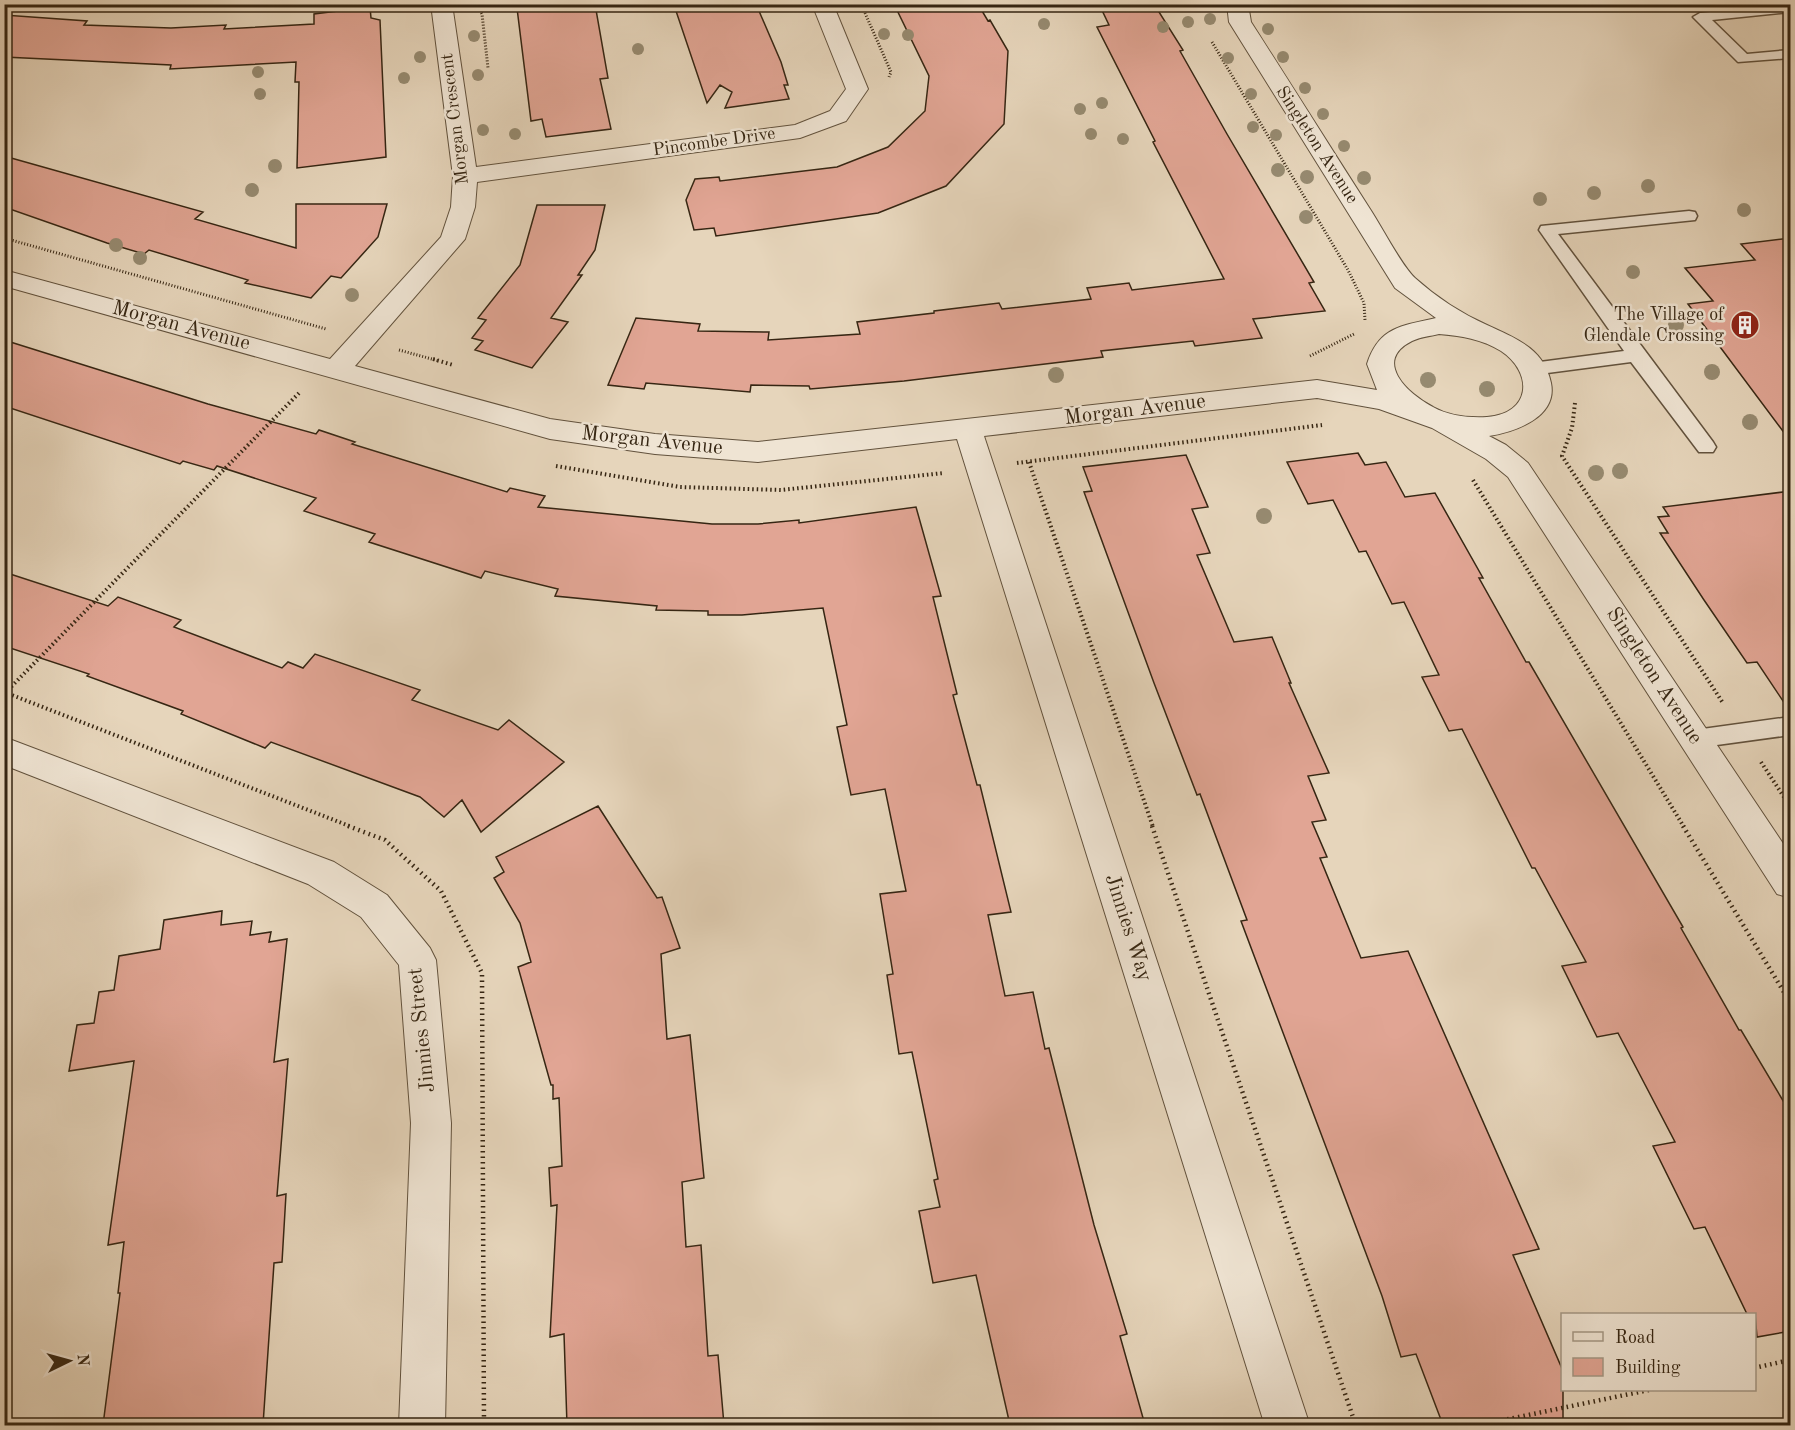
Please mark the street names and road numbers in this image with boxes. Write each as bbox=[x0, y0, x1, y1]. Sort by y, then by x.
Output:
street label: Morgan Crescent bbox=[438, 52, 472, 186]
street label: Singleton Avenue bbox=[1272, 83, 1362, 207]
street label: Pincombe Drive bbox=[652, 124, 776, 160]
street label: Morgan Avenue bbox=[110, 297, 252, 355]
street label: Morgan Avenue bbox=[1063, 391, 1207, 429]
street label: Morgan Avenue bbox=[580, 423, 724, 459]
street label: Singleton Avenue bbox=[1602, 604, 1706, 748]
street label: Jinnies Way bbox=[1101, 872, 1155, 984]
street label: Jinnies Street bbox=[405, 966, 439, 1094]

